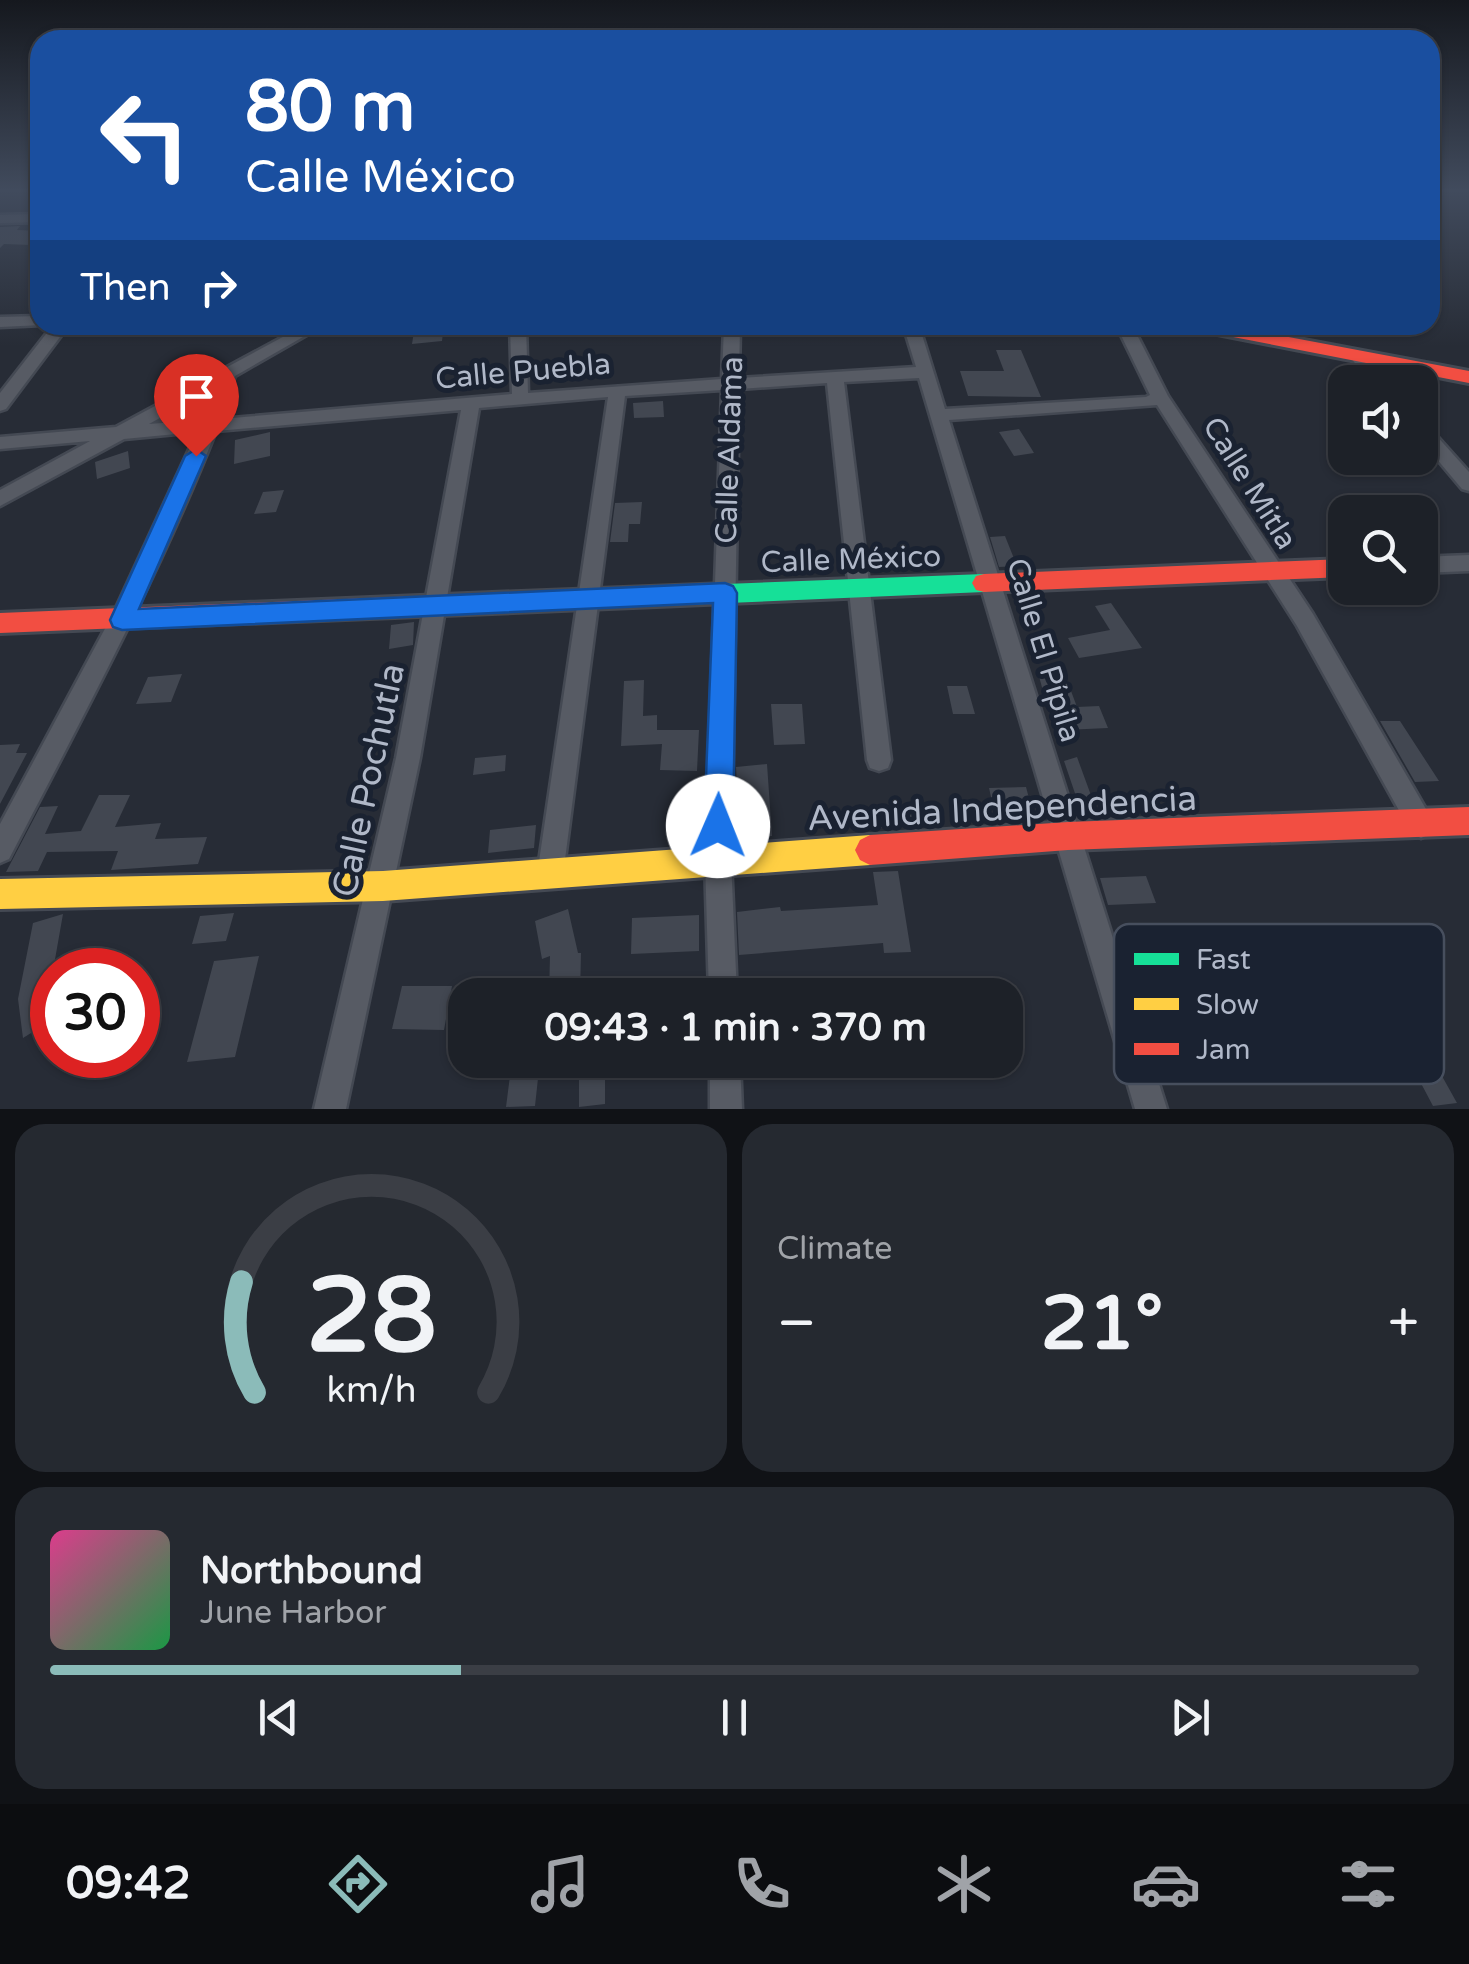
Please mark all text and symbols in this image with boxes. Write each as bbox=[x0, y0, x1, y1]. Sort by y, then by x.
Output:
text: 80 m bbox=[245, 66, 415, 150]
icon: left bbox=[80, 70, 210, 200]
text: Calle México bbox=[245, 151, 516, 205]
icon: right bbox=[191, 260, 246, 315]
text: Then bbox=[80, 265, 171, 311]
street label: Calle Puebla bbox=[434, 345, 612, 398]
pin bbox=[154, 354, 239, 457]
street label: Calle Aldama bbox=[708, 356, 751, 544]
map controls bbox=[1328, 365, 1438, 605]
button: sound bbox=[1328, 365, 1438, 475]
icon: arrive bbox=[169, 369, 224, 424]
street label: Calle Mitla bbox=[1194, 410, 1305, 556]
button: search bbox=[1328, 495, 1438, 605]
street label: Calle México bbox=[760, 538, 942, 581]
street label: Calle El Pípila bbox=[998, 554, 1089, 746]
street label: Calle Pochutla bbox=[324, 660, 414, 901]
position arrow bbox=[666, 774, 770, 878]
street label: Avenida Independencia bbox=[806, 778, 1198, 840]
legend bbox=[1114, 924, 1444, 1084]
text: Fast bbox=[1196, 943, 1251, 977]
speed limit sign: 30 bbox=[30, 948, 160, 1078]
text: Slow bbox=[1196, 988, 1259, 1022]
text: 09:43 · 1 min · 370 m bbox=[544, 1005, 927, 1051]
text: Jam bbox=[1196, 1033, 1251, 1067]
text: Climate bbox=[777, 1230, 892, 1268]
text: 28 bbox=[306, 1255, 436, 1380]
text: 21° bbox=[1041, 1279, 1163, 1369]
text: − bbox=[777, 1291, 816, 1357]
text: + bbox=[1388, 1291, 1419, 1357]
text: km/h bbox=[326, 1369, 416, 1412]
text: Northbound bbox=[200, 1548, 423, 1594]
text: June Harbor bbox=[200, 1594, 387, 1632]
icon: previous bbox=[251, 1690, 306, 1745]
icon: pause bbox=[707, 1690, 762, 1745]
icon: next bbox=[1163, 1690, 1218, 1745]
icon: directions bbox=[323, 1849, 393, 1919]
icon: music bbox=[525, 1849, 595, 1919]
icon: phone bbox=[727, 1849, 797, 1919]
icon: climate bbox=[929, 1849, 999, 1919]
icon: car bbox=[1131, 1849, 1201, 1919]
icon: filters bbox=[1333, 1849, 1403, 1919]
text: 09:42 bbox=[66, 1857, 191, 1911]

